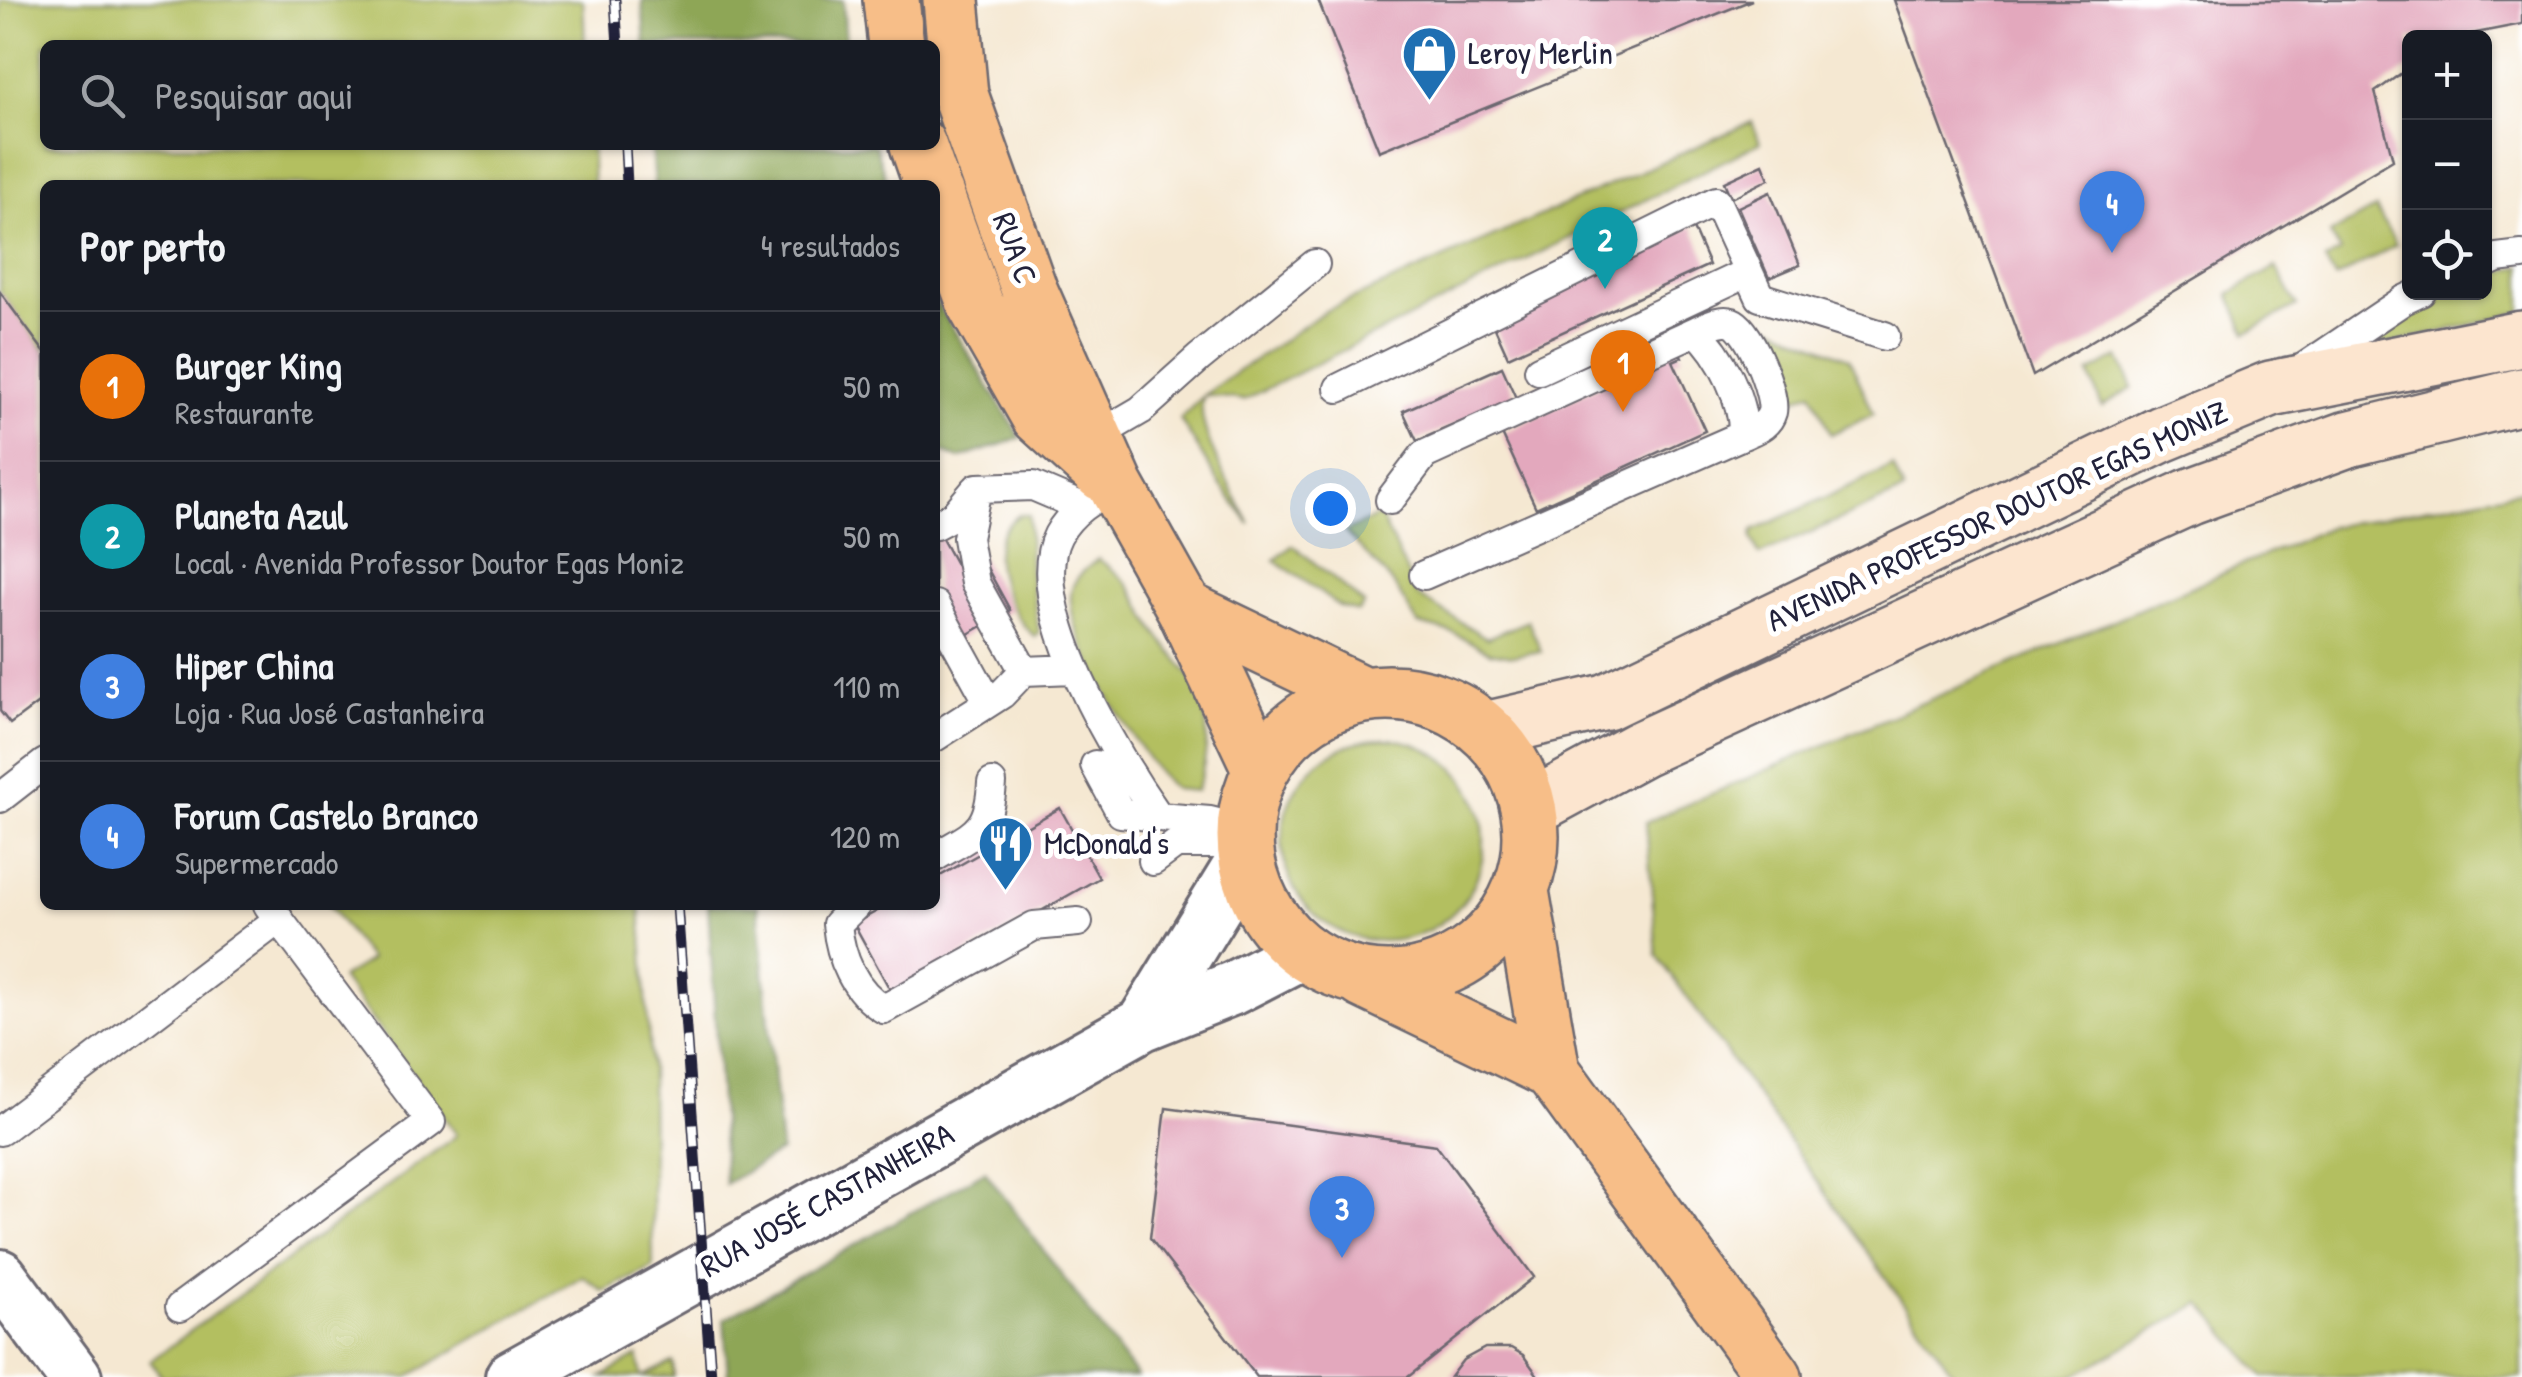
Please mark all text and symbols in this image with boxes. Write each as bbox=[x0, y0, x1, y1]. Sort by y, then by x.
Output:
shop icon: Leroy Merlin bbox=[1399, 23, 1459, 102]
map controls bbox=[2402, 30, 2492, 300]
button: + bbox=[2402, 30, 2492, 120]
place label: Leroy Merlin bbox=[1468, 31, 1613, 74]
search box bbox=[40, 40, 940, 150]
icon: search bbox=[75, 68, 130, 123]
text: Pesquisar aqui bbox=[155, 69, 353, 121]
button: − bbox=[2402, 120, 2492, 210]
pin: 4 bbox=[2080, 170, 2144, 253]
street label: RUA C bbox=[983, 206, 1048, 289]
pin: 2 bbox=[1572, 206, 1638, 289]
button: locate bbox=[2402, 210, 2492, 300]
text: Por perto bbox=[80, 217, 225, 274]
text: 4 resultados bbox=[761, 224, 900, 267]
pin: 1 bbox=[1590, 330, 1656, 412]
text: Burger King bbox=[175, 339, 342, 391]
text: 1 bbox=[107, 365, 118, 408]
text: 50 m bbox=[843, 365, 900, 408]
street label: AVENIDA PROFESSOR DOUTOR EGAS MONIZ bbox=[1760, 390, 2234, 641]
text: Restaurante bbox=[175, 391, 314, 434]
your location bbox=[1305, 483, 1356, 534]
text: Planeta Azul bbox=[175, 489, 347, 541]
text: 2 bbox=[105, 515, 120, 558]
text: 50 m bbox=[843, 515, 900, 558]
text: Local · Avenida Professor Doutor Egas Moniz bbox=[175, 541, 684, 584]
text: Hiper China bbox=[175, 639, 333, 691]
text: 3 bbox=[105, 665, 120, 708]
text: 110 m bbox=[833, 665, 900, 708]
text: Loja · Rua José Castanheira bbox=[175, 691, 484, 734]
text: Forum Castelo Branco bbox=[175, 789, 478, 841]
restaurant icon: McDonald's bbox=[975, 813, 1035, 892]
text: 4 bbox=[106, 815, 119, 858]
text: 120 m bbox=[830, 815, 900, 858]
place label: McDonald's bbox=[1044, 821, 1169, 864]
text: Supermercado bbox=[175, 841, 338, 884]
street label: RUA JOSÉ CASTANHEIRA bbox=[693, 1112, 961, 1287]
pin: 3 bbox=[1310, 1176, 1374, 1258]

